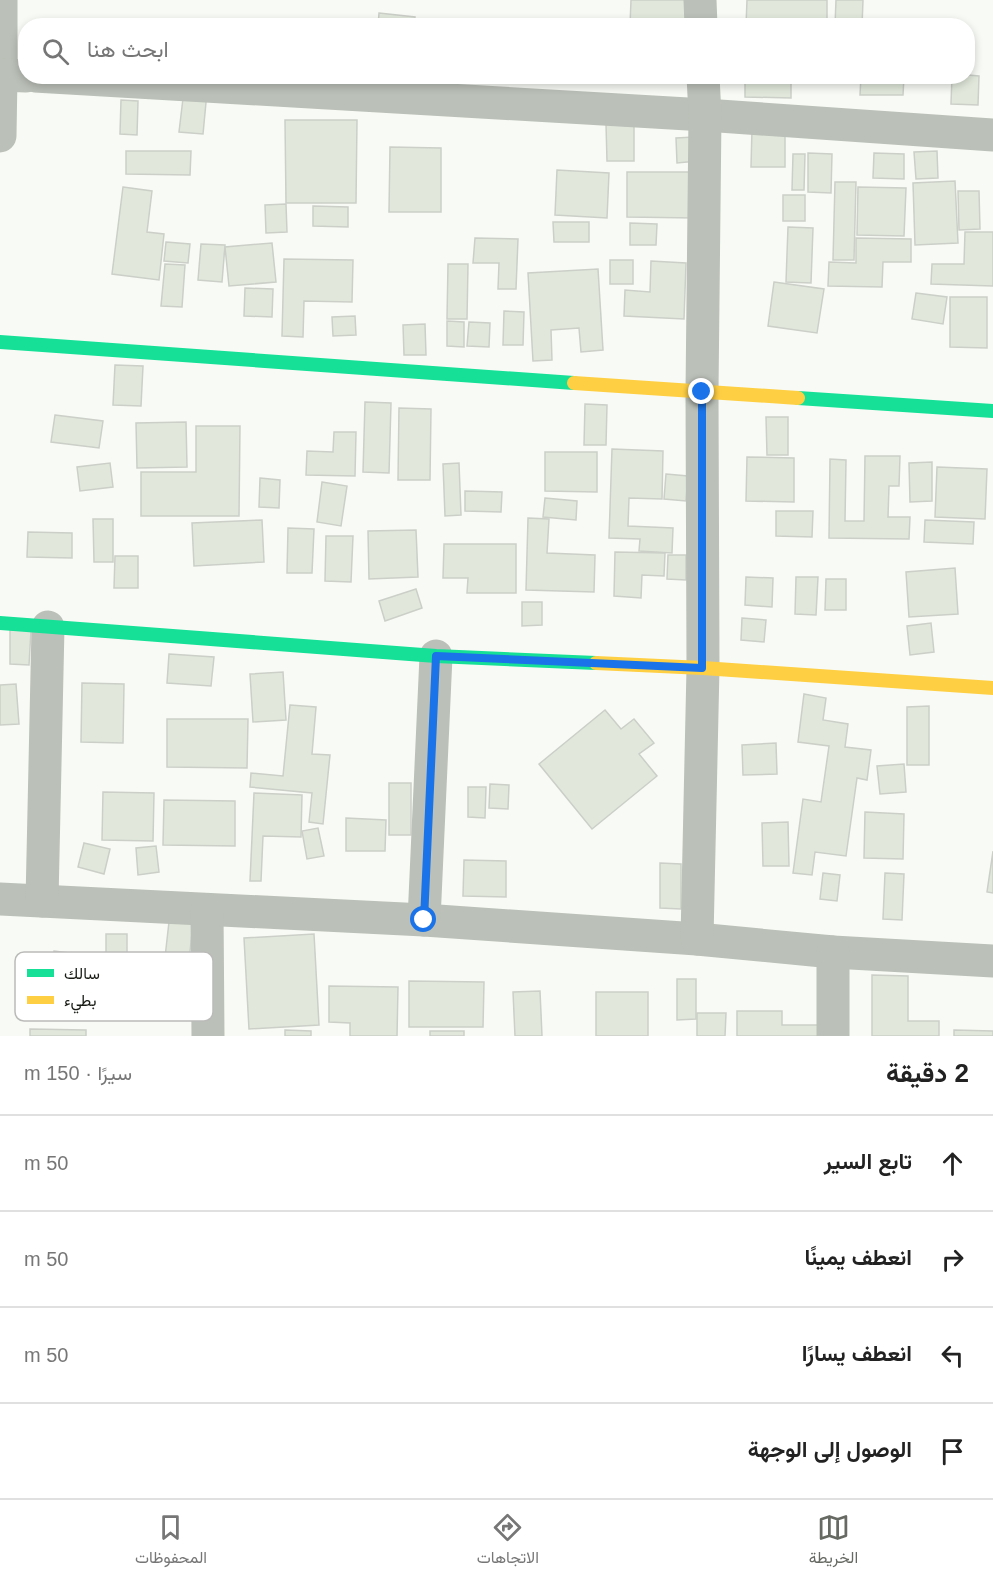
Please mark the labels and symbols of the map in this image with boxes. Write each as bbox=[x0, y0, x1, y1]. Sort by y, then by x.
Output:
route end bbox=[688, 378, 714, 404]
route start bbox=[410, 906, 436, 932]
legend bbox=[15, 952, 213, 1021]
text: سالك bbox=[64, 965, 100, 982]
text: بطيء bbox=[64, 992, 96, 1014]

